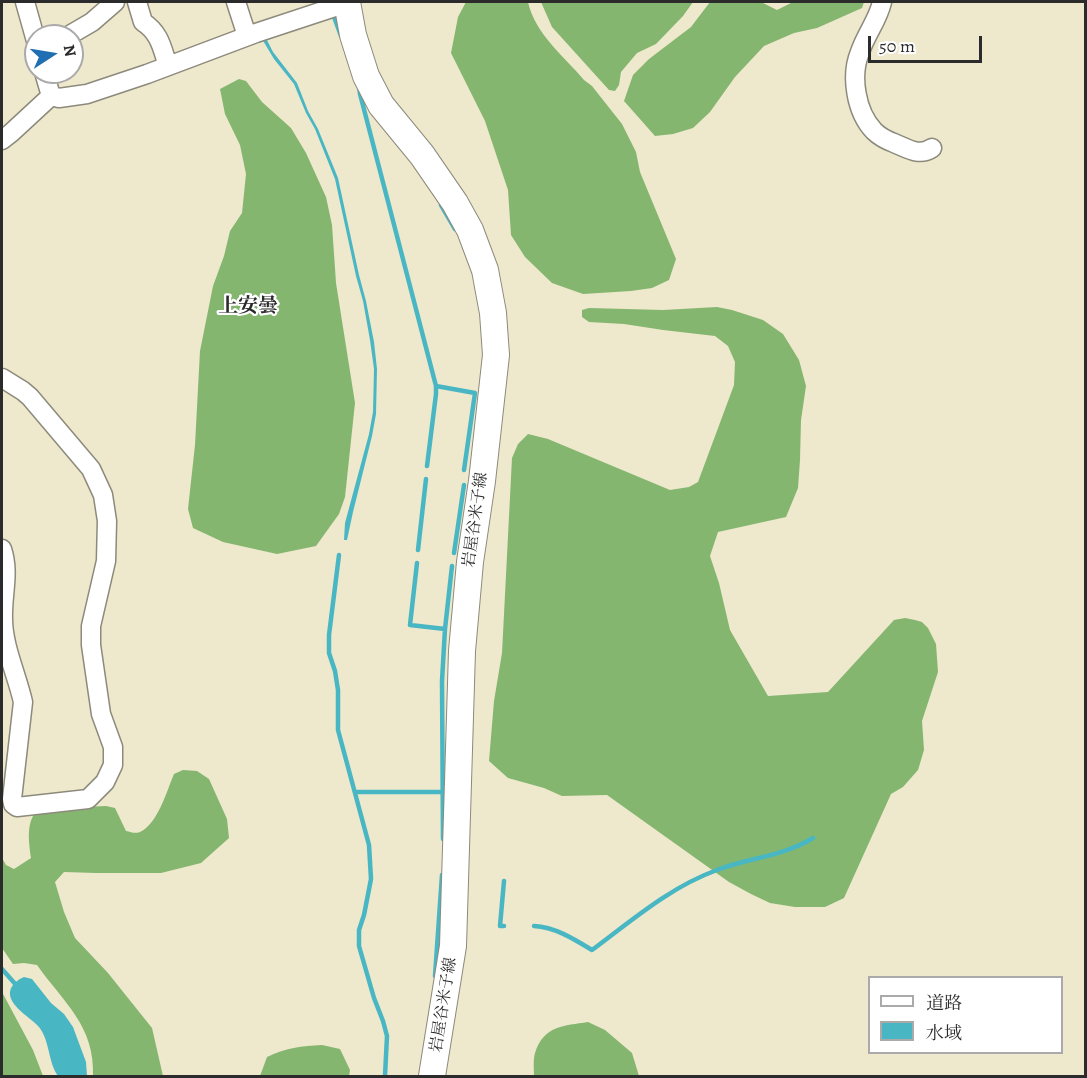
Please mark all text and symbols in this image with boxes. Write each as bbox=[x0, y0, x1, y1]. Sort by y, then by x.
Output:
north arrow bbox=[24, 24, 84, 84]
scale bar bbox=[871, 24, 985, 62]
text: 50 m bbox=[879, 34, 915, 58]
text: N bbox=[58, 43, 82, 59]
district label: 上安曇 bbox=[218, 295, 278, 319]
street label: 岩屋谷米子線 bbox=[460, 471, 492, 569]
street label: 岩屋谷米子線 bbox=[427, 956, 461, 1054]
legend bbox=[868, 976, 1063, 1054]
text: 道路 bbox=[926, 991, 962, 1015]
text: 水域 bbox=[926, 1021, 962, 1045]

